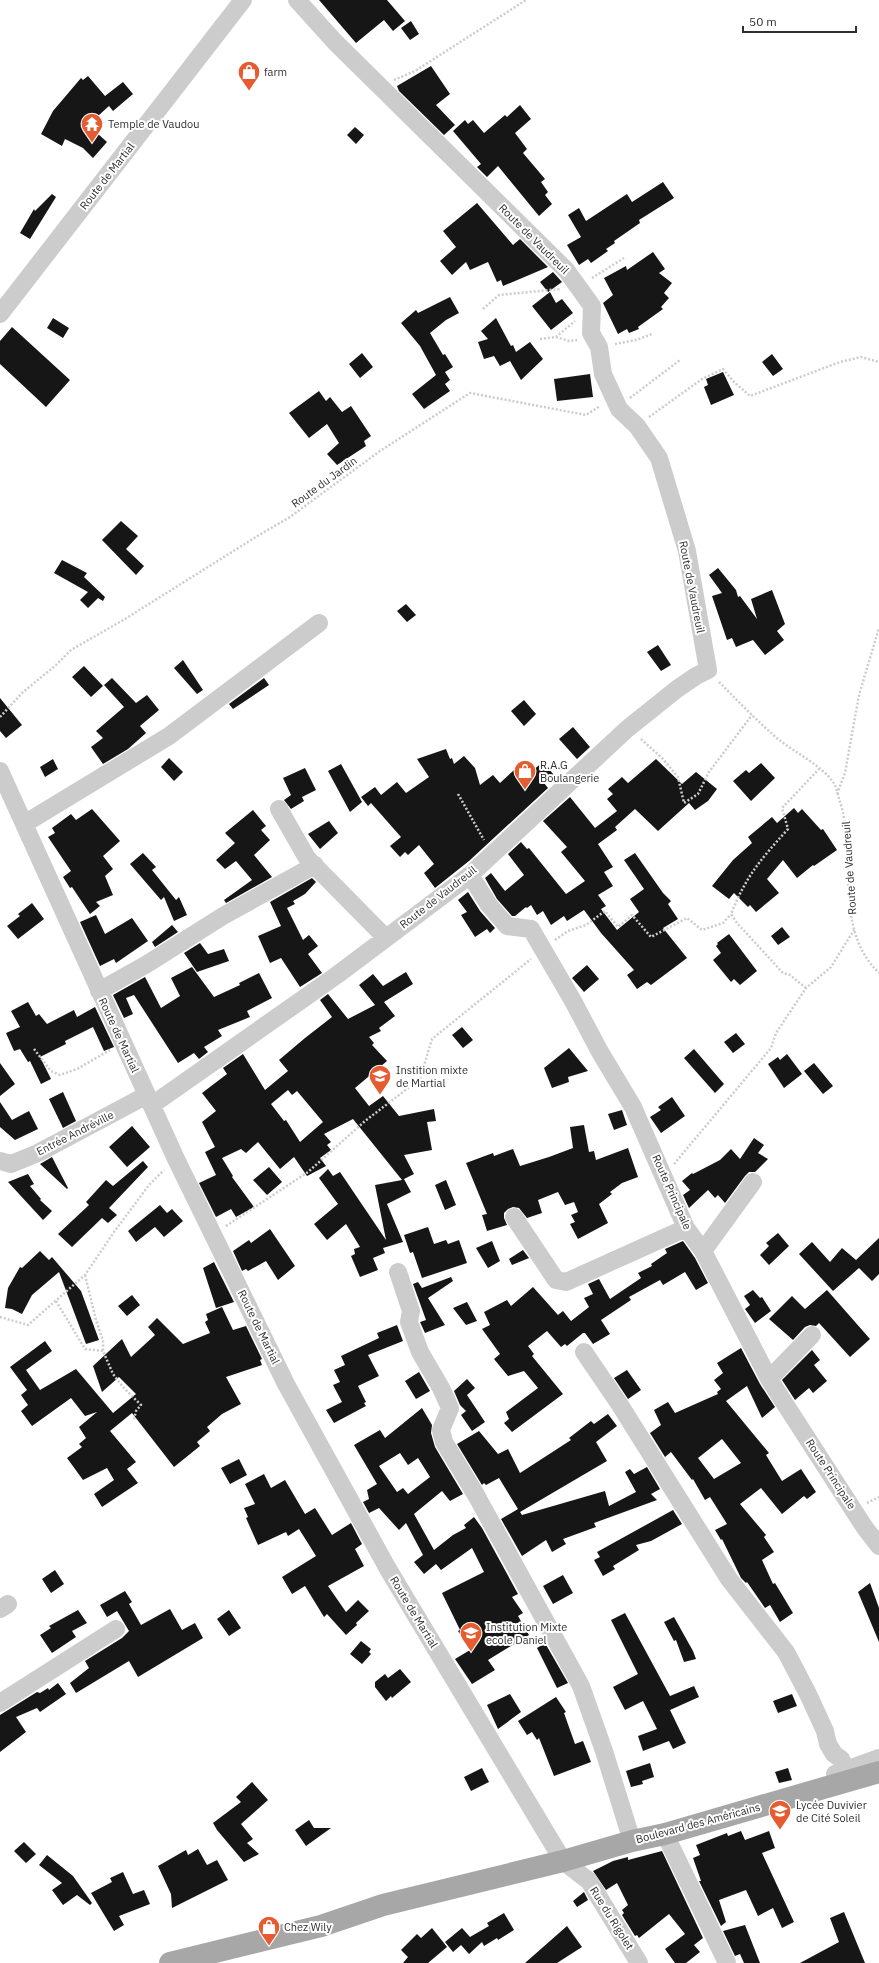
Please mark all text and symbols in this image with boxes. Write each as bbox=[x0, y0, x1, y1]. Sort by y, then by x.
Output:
scale bar bbox=[743, 8, 856, 34]
text: 50 m bbox=[749, 14, 777, 29]
shop icon: farm bbox=[236, 59, 262, 92]
place label: farm bbox=[264, 65, 287, 79]
temple icon: Temple de Vaudou bbox=[79, 111, 105, 144]
place label: Temple de Vaudou bbox=[108, 117, 200, 131]
street label: Route de Martial bbox=[77, 140, 137, 212]
street label: Route de Vaudreuil bbox=[496, 201, 572, 277]
street label: Route du Jardin bbox=[288, 453, 360, 511]
street label: Route de Vaudreuil bbox=[676, 540, 708, 634]
shop icon: R.A.G Boulangerie bbox=[512, 758, 538, 791]
place label: R.A.G Boulangerie bbox=[540, 758, 599, 785]
street label: Route de Vaudreuil bbox=[839, 821, 859, 915]
street label: Route de Vaudreuil bbox=[397, 863, 479, 931]
street label: Route de Martial bbox=[96, 995, 142, 1075]
school or university icon: Instition mixte de Martial bbox=[367, 1063, 393, 1096]
place label: Instition mixte de Martial bbox=[396, 1063, 468, 1090]
street label: Entrée Andréville bbox=[34, 1107, 116, 1159]
street label: Route Principale bbox=[649, 1152, 695, 1232]
street label: Route de Martial bbox=[235, 1287, 283, 1367]
street label: Route Principale bbox=[803, 1436, 859, 1512]
street label: Route de Martial bbox=[387, 1574, 441, 1650]
school or university icon: Institution Mixte ecole Daniel bbox=[458, 1620, 484, 1653]
place label: Institution Mixte ecole Daniel bbox=[486, 1620, 567, 1647]
school or university icon: Lycée Duvivier de Cité Soleil bbox=[767, 1798, 793, 1831]
place label: Lycée Duvivier de Cité Soleil bbox=[796, 1798, 867, 1825]
street label: Boulevard des Américains bbox=[634, 1800, 762, 1846]
street label: Rue du Rigolet bbox=[587, 1884, 637, 1952]
shop icon: Chez Wily bbox=[256, 1914, 282, 1947]
place label: Chez Wily bbox=[284, 1920, 332, 1934]

